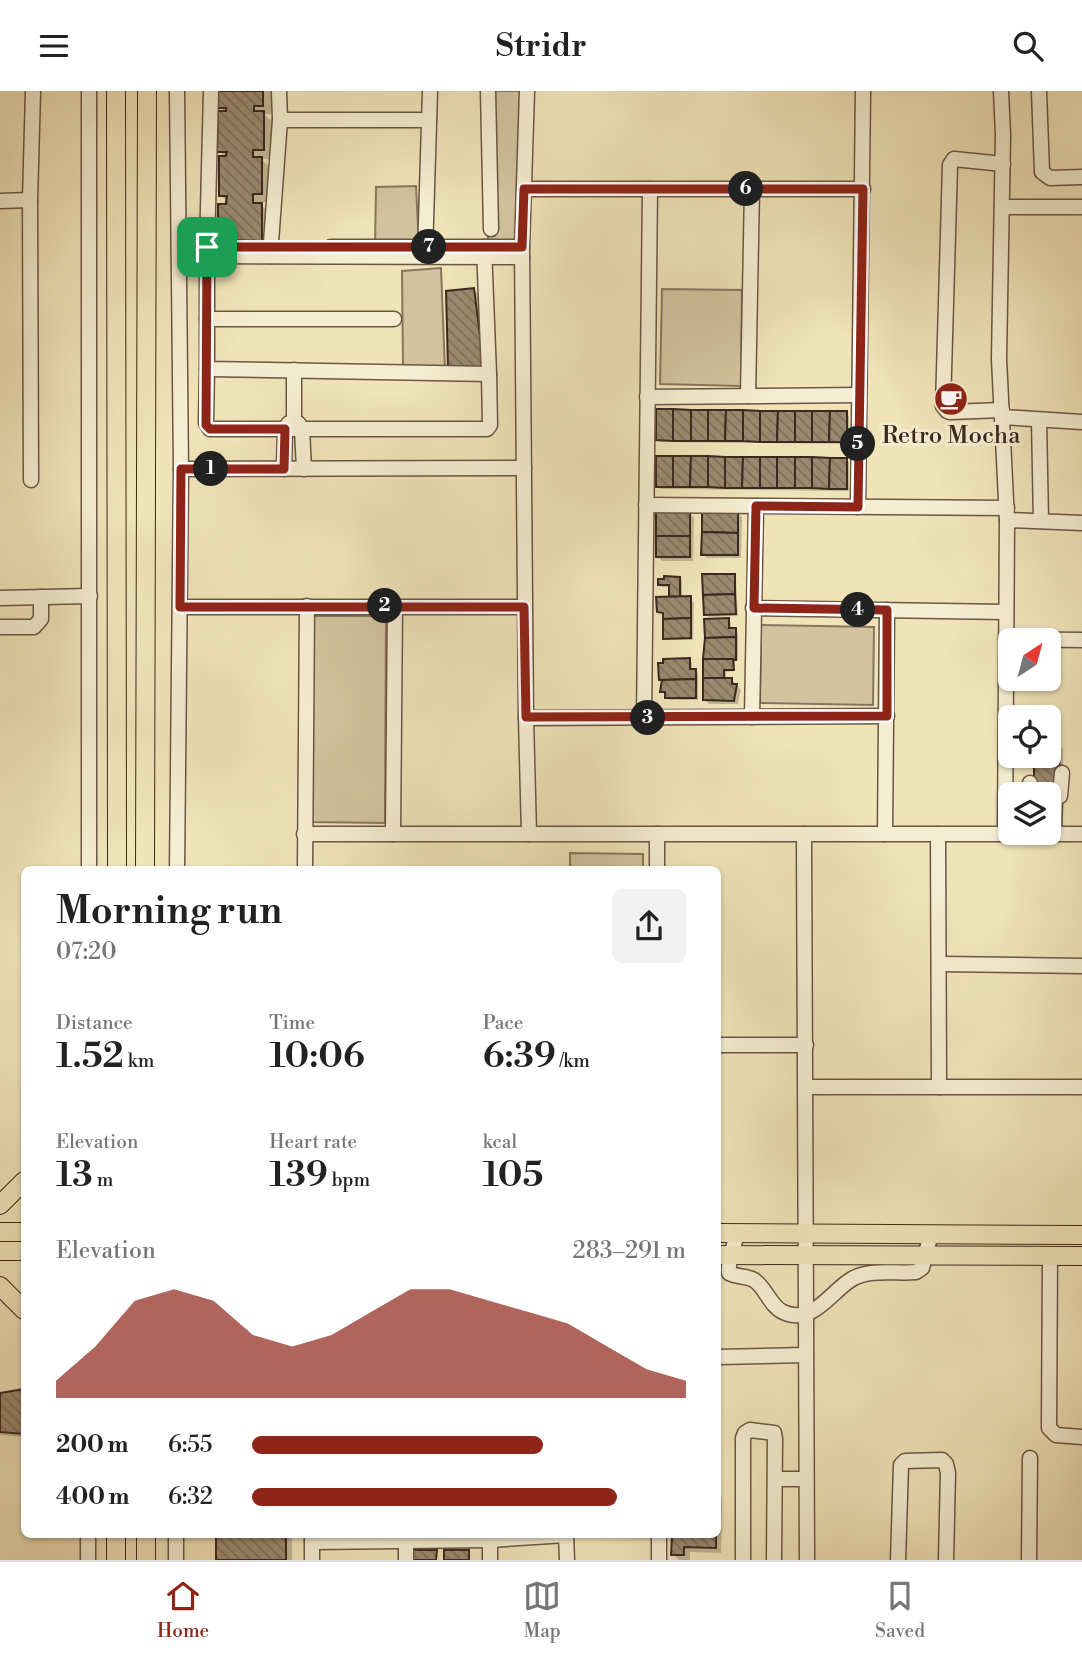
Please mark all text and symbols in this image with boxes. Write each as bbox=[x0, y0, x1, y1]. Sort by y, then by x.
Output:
text: Stridr bbox=[495, 26, 587, 66]
icon: menu bbox=[35, 27, 73, 65]
icon: search bbox=[1009, 27, 1047, 65]
pin: 6 bbox=[728, 171, 764, 207]
text: 6 bbox=[740, 176, 751, 200]
pin bbox=[177, 217, 237, 277]
icon: arrive bbox=[188, 228, 226, 266]
pin: 7 bbox=[412, 229, 446, 265]
text: 7 bbox=[423, 234, 434, 258]
cafe icon: Retro Mocha bbox=[932, 380, 970, 418]
place label: Retro Mocha bbox=[882, 421, 1021, 451]
pin: 5 bbox=[840, 427, 876, 461]
text: 5 bbox=[852, 431, 863, 455]
pin: 1 bbox=[194, 451, 228, 487]
text: 1 bbox=[206, 456, 215, 480]
pin: 2 bbox=[368, 589, 402, 623]
text: 2 bbox=[379, 593, 390, 617]
pin: 4 bbox=[840, 593, 876, 627]
text: 4 bbox=[851, 597, 864, 621]
north arrow bbox=[998, 628, 1060, 691]
map controls bbox=[998, 628, 1061, 845]
pin: 3 bbox=[630, 701, 666, 735]
text: 3 bbox=[642, 705, 653, 729]
button: locate bbox=[998, 705, 1061, 768]
button: layers bbox=[998, 782, 1061, 845]
text: Morning run bbox=[56, 888, 282, 935]
button: share bbox=[612, 889, 686, 963]
text: 07:20 bbox=[56, 938, 116, 966]
text: Distance bbox=[56, 1011, 133, 1035]
text: Time bbox=[269, 1011, 315, 1035]
text: Pace bbox=[483, 1011, 523, 1035]
text: 1.52 bbox=[56, 1035, 124, 1078]
text: 10:06 bbox=[269, 1035, 365, 1078]
text: 6:39 bbox=[483, 1035, 556, 1078]
text: km bbox=[124, 1049, 154, 1073]
text: /km bbox=[556, 1049, 590, 1073]
text: Elevation bbox=[56, 1130, 138, 1154]
text: Heart rate bbox=[269, 1130, 357, 1154]
text: kcal bbox=[483, 1130, 517, 1154]
text: 13 bbox=[56, 1154, 93, 1197]
text: 139 bbox=[269, 1154, 328, 1197]
text: 105 bbox=[483, 1154, 543, 1197]
text: m bbox=[93, 1168, 113, 1192]
text: bpm bbox=[328, 1168, 370, 1192]
text: Elevation bbox=[56, 1237, 156, 1265]
text: 283–291 m bbox=[573, 1237, 686, 1265]
text: 200 m bbox=[56, 1431, 128, 1459]
text: 6:55 bbox=[168, 1431, 212, 1459]
text: 400 m bbox=[56, 1483, 129, 1511]
text: 6:32 bbox=[168, 1483, 213, 1511]
tab: Home bbox=[157, 1577, 209, 1643]
tab: Map bbox=[523, 1577, 561, 1643]
tab: Saved bbox=[875, 1577, 925, 1643]

